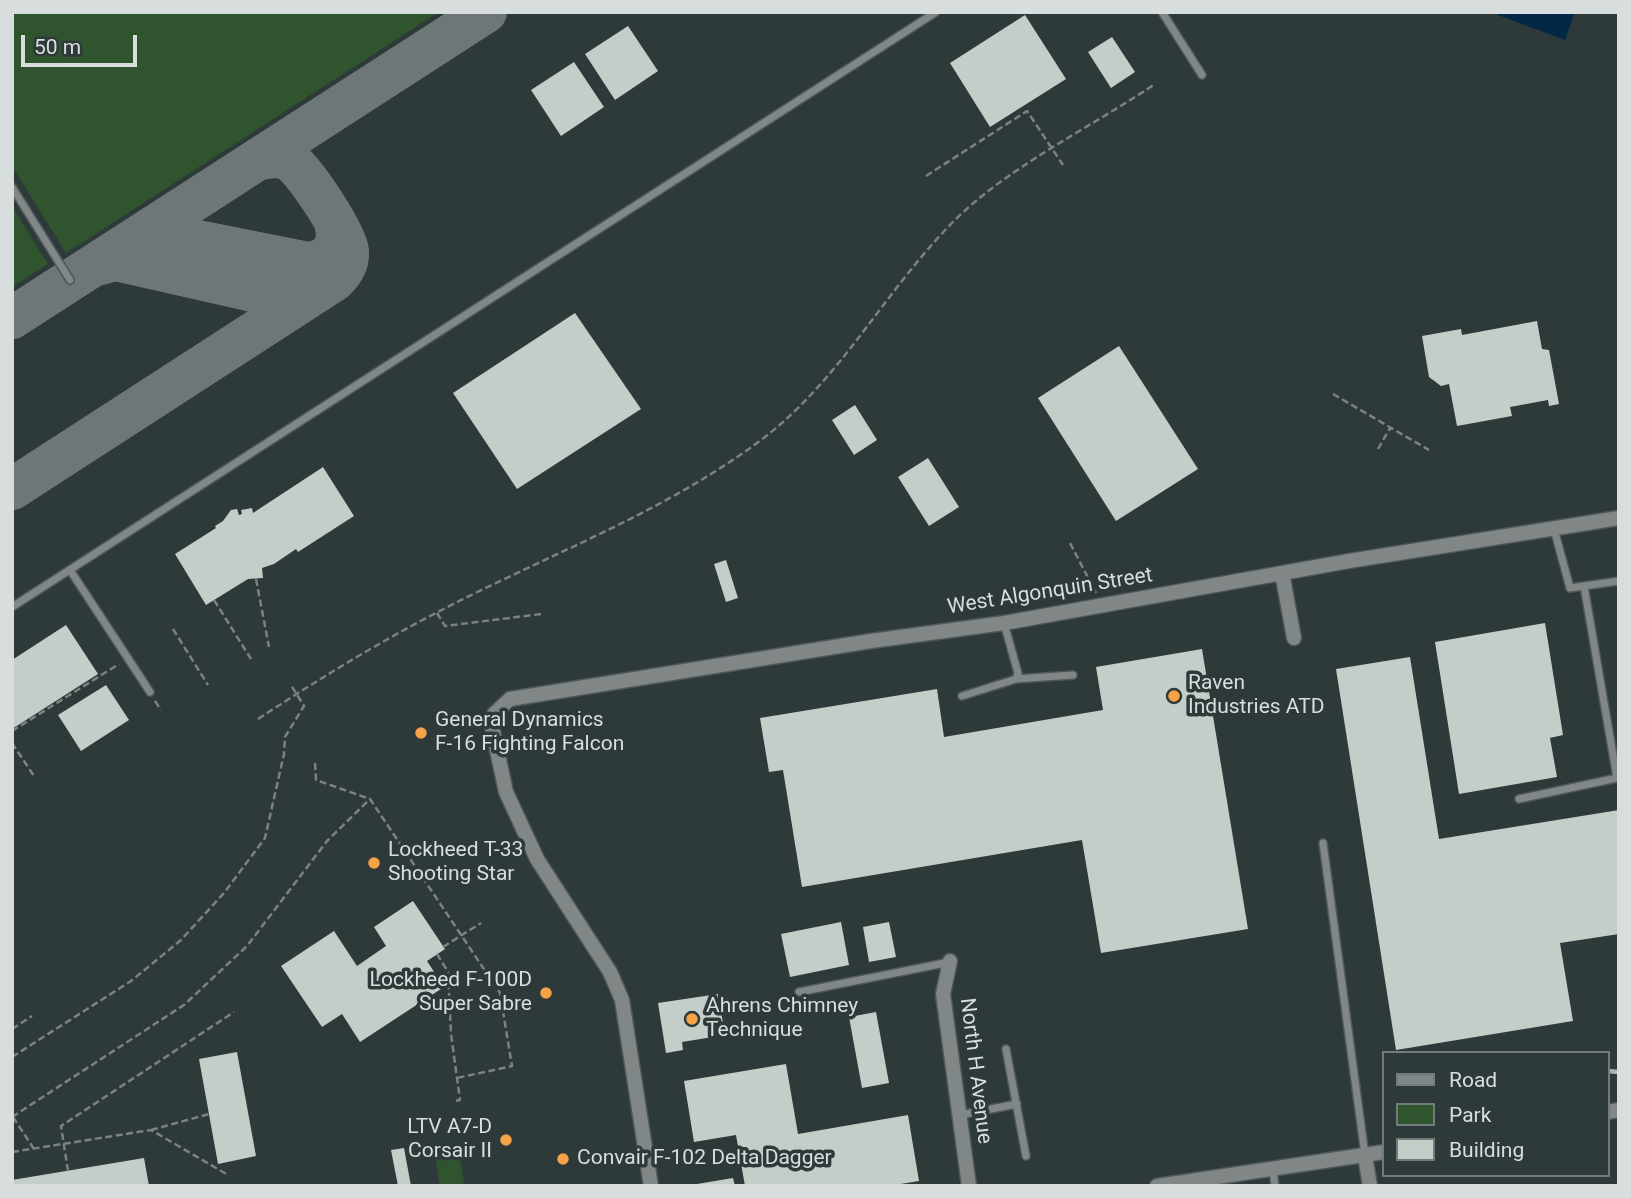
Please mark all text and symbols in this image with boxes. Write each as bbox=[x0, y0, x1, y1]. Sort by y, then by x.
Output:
scale bar bbox=[24, 21, 140, 65]
text: 50 m bbox=[34, 35, 81, 59]
street label: West Algonquin Street bbox=[946, 563, 1154, 621]
place label: Raven Industries ATD bbox=[1188, 671, 1325, 721]
marker: Raven Industries ATD bbox=[1166, 688, 1182, 704]
place label: General Dynamics F-16 Fighting Falcon bbox=[435, 708, 624, 758]
marker: General Dynamics F-16 Fighting Falcon bbox=[413, 725, 429, 741]
place label: Lockheed T-33 Shooting Star bbox=[388, 838, 523, 888]
marker: Lockheed T-33 Shooting Star bbox=[366, 855, 382, 871]
place label: Lockheed F-100D Super Sabre bbox=[370, 968, 532, 1018]
marker: Lockheed F-100D Super Sabre bbox=[538, 985, 554, 1001]
place label: Ahrens Chimney Technique bbox=[706, 994, 858, 1044]
street label: North H Avenue bbox=[954, 996, 996, 1146]
marker: Ahrens Chimney Technique bbox=[684, 1011, 700, 1027]
legend bbox=[1382, 1051, 1610, 1177]
text: Road bbox=[1449, 1068, 1497, 1092]
text: Park bbox=[1449, 1103, 1491, 1127]
place label: LTV A7-D Corsair II bbox=[407, 1115, 492, 1165]
marker: LTV A7-D Corsair II bbox=[498, 1132, 514, 1148]
text: Building bbox=[1449, 1138, 1524, 1162]
place label: Convair F-102 Delta Dagger bbox=[577, 1146, 832, 1172]
marker: Convair F-102 Delta Dagger bbox=[555, 1151, 571, 1167]

